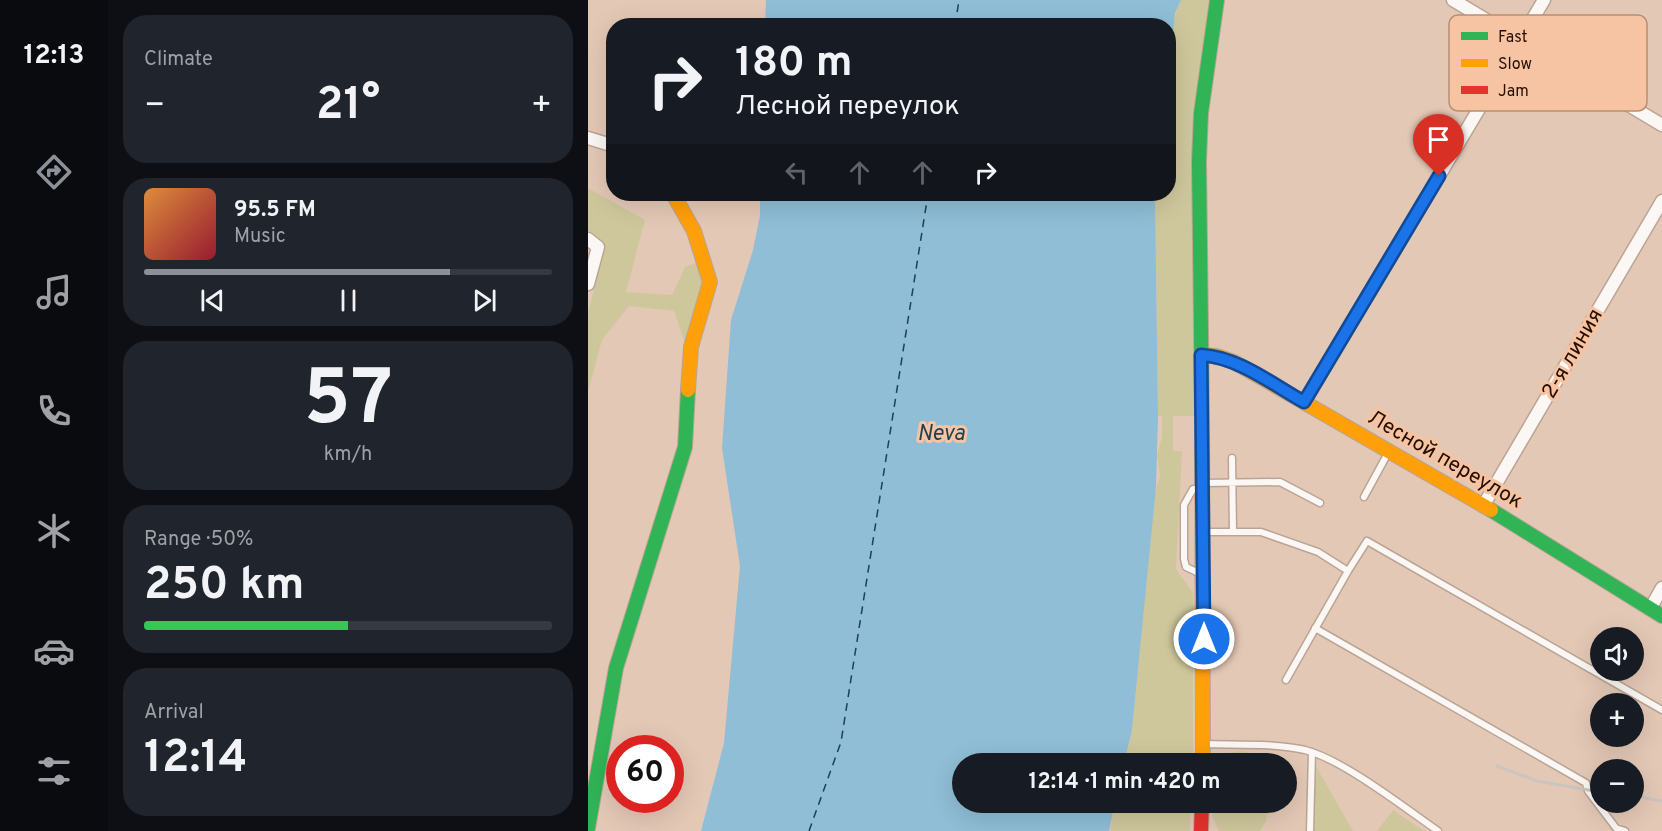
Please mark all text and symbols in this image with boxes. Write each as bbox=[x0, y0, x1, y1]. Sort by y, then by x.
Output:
legend bbox=[1449, 15, 1647, 111]
text: Fast bbox=[1498, 28, 1528, 48]
text: 180 m bbox=[735, 38, 852, 91]
text: 12:13 bbox=[24, 39, 84, 73]
icon: right bbox=[636, 42, 714, 120]
text: Climate bbox=[144, 47, 213, 73]
text: Slow bbox=[1498, 55, 1532, 75]
text: 21° bbox=[316, 78, 380, 135]
text: Jam bbox=[1498, 82, 1529, 102]
text: − bbox=[144, 86, 165, 128]
text: + bbox=[531, 86, 552, 128]
text: Лесной переулок bbox=[735, 90, 960, 124]
pin bbox=[1413, 114, 1464, 176]
icon: arrive bbox=[1422, 123, 1455, 156]
icon: directions bbox=[33, 151, 75, 193]
icon: left bbox=[780, 156, 813, 189]
icon: ahead bbox=[843, 156, 876, 189]
icon: ahead bbox=[906, 156, 939, 189]
icon: right bbox=[969, 156, 1002, 189]
text: 95.5 FM bbox=[234, 197, 316, 224]
text: Music bbox=[234, 224, 286, 250]
icon: music bbox=[33, 271, 75, 313]
icon: previous bbox=[196, 284, 229, 317]
icon: pause bbox=[332, 284, 365, 317]
icon: next bbox=[468, 284, 501, 317]
street label: 2-я линия bbox=[1536, 304, 1610, 404]
text: 57 bbox=[303, 353, 393, 452]
icon: phone bbox=[33, 390, 75, 432]
street label: Лесной переулок bbox=[1363, 405, 1527, 515]
water label: Neva bbox=[917, 421, 965, 448]
text: km/h bbox=[324, 442, 372, 468]
icon: climate bbox=[33, 510, 75, 552]
text: Range · 50% bbox=[144, 527, 253, 553]
text: 250 km bbox=[144, 558, 304, 615]
position arrow bbox=[1172, 607, 1236, 671]
map controls bbox=[1590, 627, 1644, 813]
button: sound bbox=[1590, 627, 1644, 681]
icon: car bbox=[33, 630, 75, 672]
button: + bbox=[1590, 693, 1644, 747]
text: Arrival bbox=[144, 700, 204, 726]
text: 12:14 bbox=[144, 731, 247, 788]
speed limit sign: 60 bbox=[606, 735, 684, 813]
icon: filters bbox=[33, 750, 75, 792]
button: − bbox=[1590, 759, 1644, 813]
text: 12:14 · 1 min · 420 m bbox=[1028, 769, 1221, 796]

